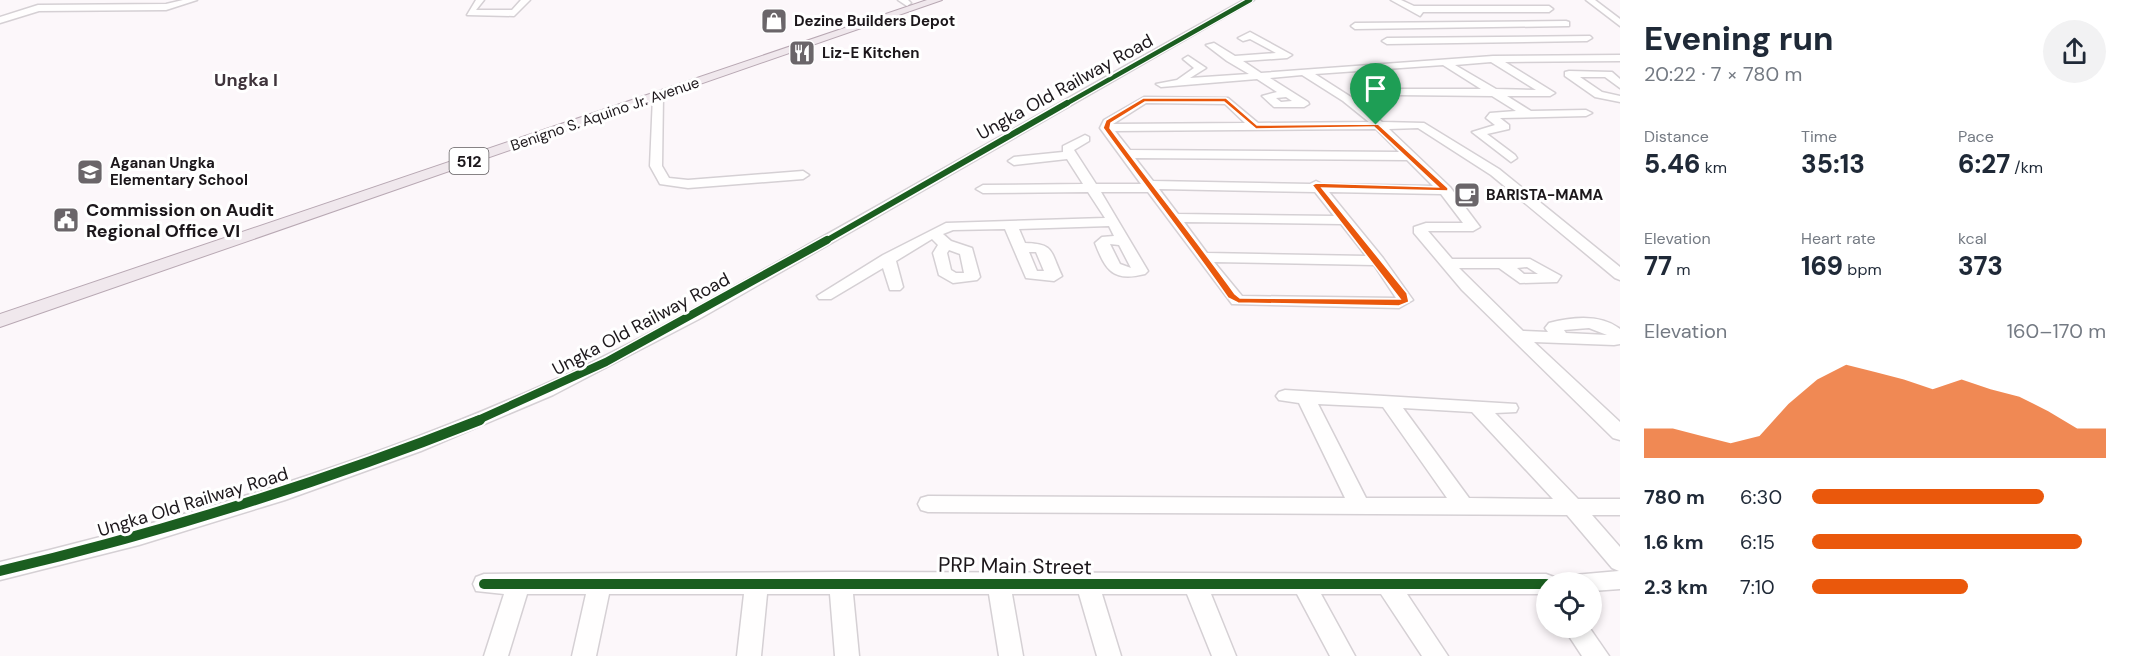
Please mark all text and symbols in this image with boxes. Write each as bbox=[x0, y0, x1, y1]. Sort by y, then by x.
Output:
shop icon: Dezine Builders Depot bbox=[759, 6, 789, 36]
place label: Dezine Builders Depot bbox=[794, 11, 955, 31]
text: Evening run bbox=[1644, 17, 1833, 60]
button: share bbox=[2043, 20, 2106, 83]
street label: Ungka Old Railway Road bbox=[973, 29, 1157, 145]
restaurant icon: Liz-E Kitchen bbox=[787, 38, 817, 68]
place label: Liz-E Kitchen bbox=[822, 43, 920, 63]
text: 20:22 · 7 × 780 m bbox=[1644, 61, 1802, 87]
pin bbox=[1350, 63, 1401, 125]
district label: Ungka I bbox=[214, 68, 278, 92]
street label: Benigno S. Aquino Jr. Avenue bbox=[508, 72, 702, 156]
icon: arrive bbox=[1359, 72, 1392, 105]
text: Distance bbox=[1644, 126, 1709, 147]
text: Time bbox=[1801, 126, 1837, 147]
text: Pace bbox=[1958, 126, 1994, 147]
text: 5.46 bbox=[1644, 147, 1700, 181]
text: 35:13 bbox=[1801, 147, 1865, 181]
text: 6:27 bbox=[1958, 147, 2010, 181]
road number: 512 bbox=[450, 148, 488, 174]
place label: Aganan Ungka Elementary School bbox=[110, 153, 248, 190]
school or university icon: Aganan Ungka Elementary School bbox=[75, 157, 105, 187]
text: km bbox=[1700, 157, 1727, 178]
text: /km bbox=[2010, 157, 2043, 178]
cafe icon: BARISTA-MAMA bbox=[1452, 180, 1482, 210]
place label: BARISTA-MAMA bbox=[1486, 185, 1604, 205]
place label: Commission on Audit Regional Office VI bbox=[86, 198, 274, 243]
public building icon: Commission on Audit Regional Office VI bbox=[51, 205, 81, 235]
text: Elevation bbox=[1644, 228, 1711, 249]
text: Heart rate bbox=[1801, 228, 1876, 249]
text: kcal bbox=[1958, 228, 1987, 249]
text: 77 bbox=[1644, 249, 1672, 283]
text: 169 bbox=[1801, 249, 1843, 283]
text: 373 bbox=[1958, 249, 2003, 283]
text: m bbox=[1672, 259, 1690, 280]
text: bpm bbox=[1843, 259, 1882, 280]
street label: Ungka Old Railway Road bbox=[548, 267, 734, 381]
text: Elevation bbox=[1644, 318, 1727, 344]
text: 160–170 m bbox=[2007, 318, 2106, 344]
street label: Ungka Old Railway Road bbox=[95, 462, 291, 542]
text: 780 m bbox=[1644, 484, 1705, 510]
text: 6:30 bbox=[1740, 484, 1782, 510]
text: 1.6 km bbox=[1644, 529, 1703, 555]
text: 6:15 bbox=[1740, 529, 1775, 555]
street label: PRP Main Street bbox=[938, 551, 1092, 581]
map controls bbox=[1536, 572, 1602, 638]
button: locate bbox=[1536, 572, 1602, 638]
text: 2.3 km bbox=[1644, 574, 1708, 600]
text: 7:10 bbox=[1740, 574, 1775, 600]

